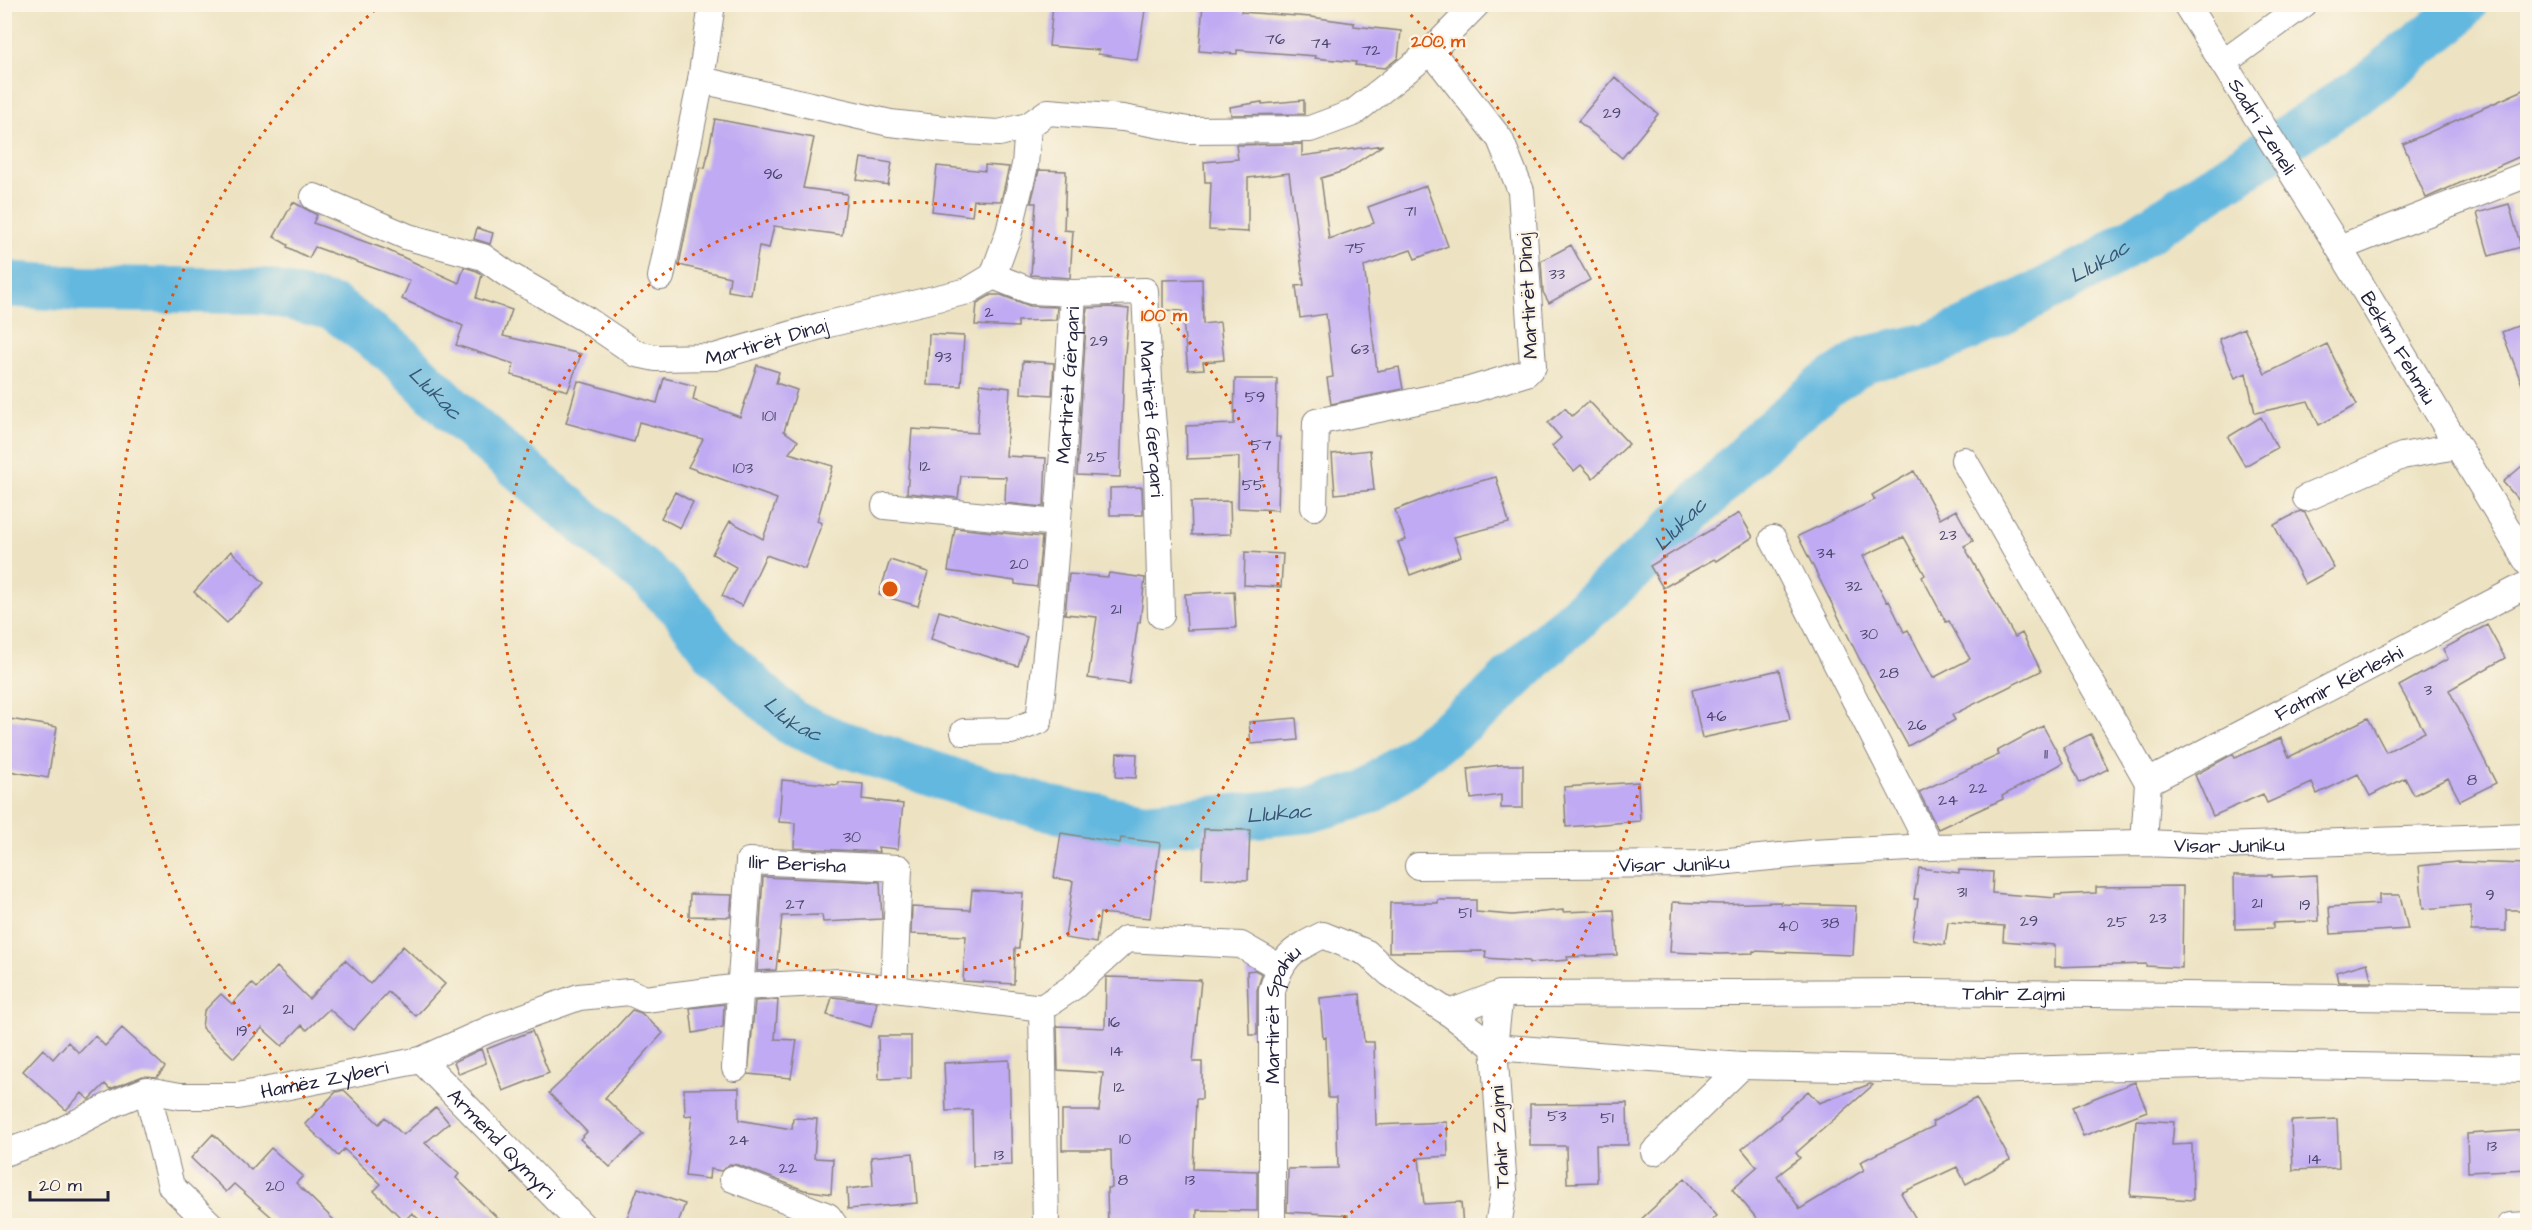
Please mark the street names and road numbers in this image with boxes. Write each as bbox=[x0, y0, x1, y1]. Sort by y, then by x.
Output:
street label: Sadri Zeneli bbox=[2221, 73, 2302, 180]
street label: Martirët Dinaj bbox=[1511, 232, 1545, 360]
street label: Bekim Fehmiu bbox=[2353, 286, 2443, 410]
street label: Martirët Gërqari bbox=[1049, 306, 1087, 464]
street label: Martirët Dinaj bbox=[705, 312, 831, 372]
street label: Martirët Gerqari bbox=[1132, 340, 1171, 498]
street label: Fatmir Kërleshi bbox=[2270, 639, 2408, 729]
street label: Visar Juniku bbox=[2173, 831, 2285, 861]
street label: Ilir Berisha bbox=[748, 848, 847, 881]
street label: Visar Juniku bbox=[1618, 848, 1731, 880]
street label: Martirët Spahiu bbox=[1259, 938, 1307, 1084]
street label: Tahir Zajmi bbox=[1962, 979, 2065, 1009]
street label: Hamëz Zyberi bbox=[258, 1054, 391, 1106]
street label: Armend Qymyri bbox=[441, 1082, 562, 1205]
street label: Tahir Zajmi bbox=[1483, 1085, 1517, 1189]

